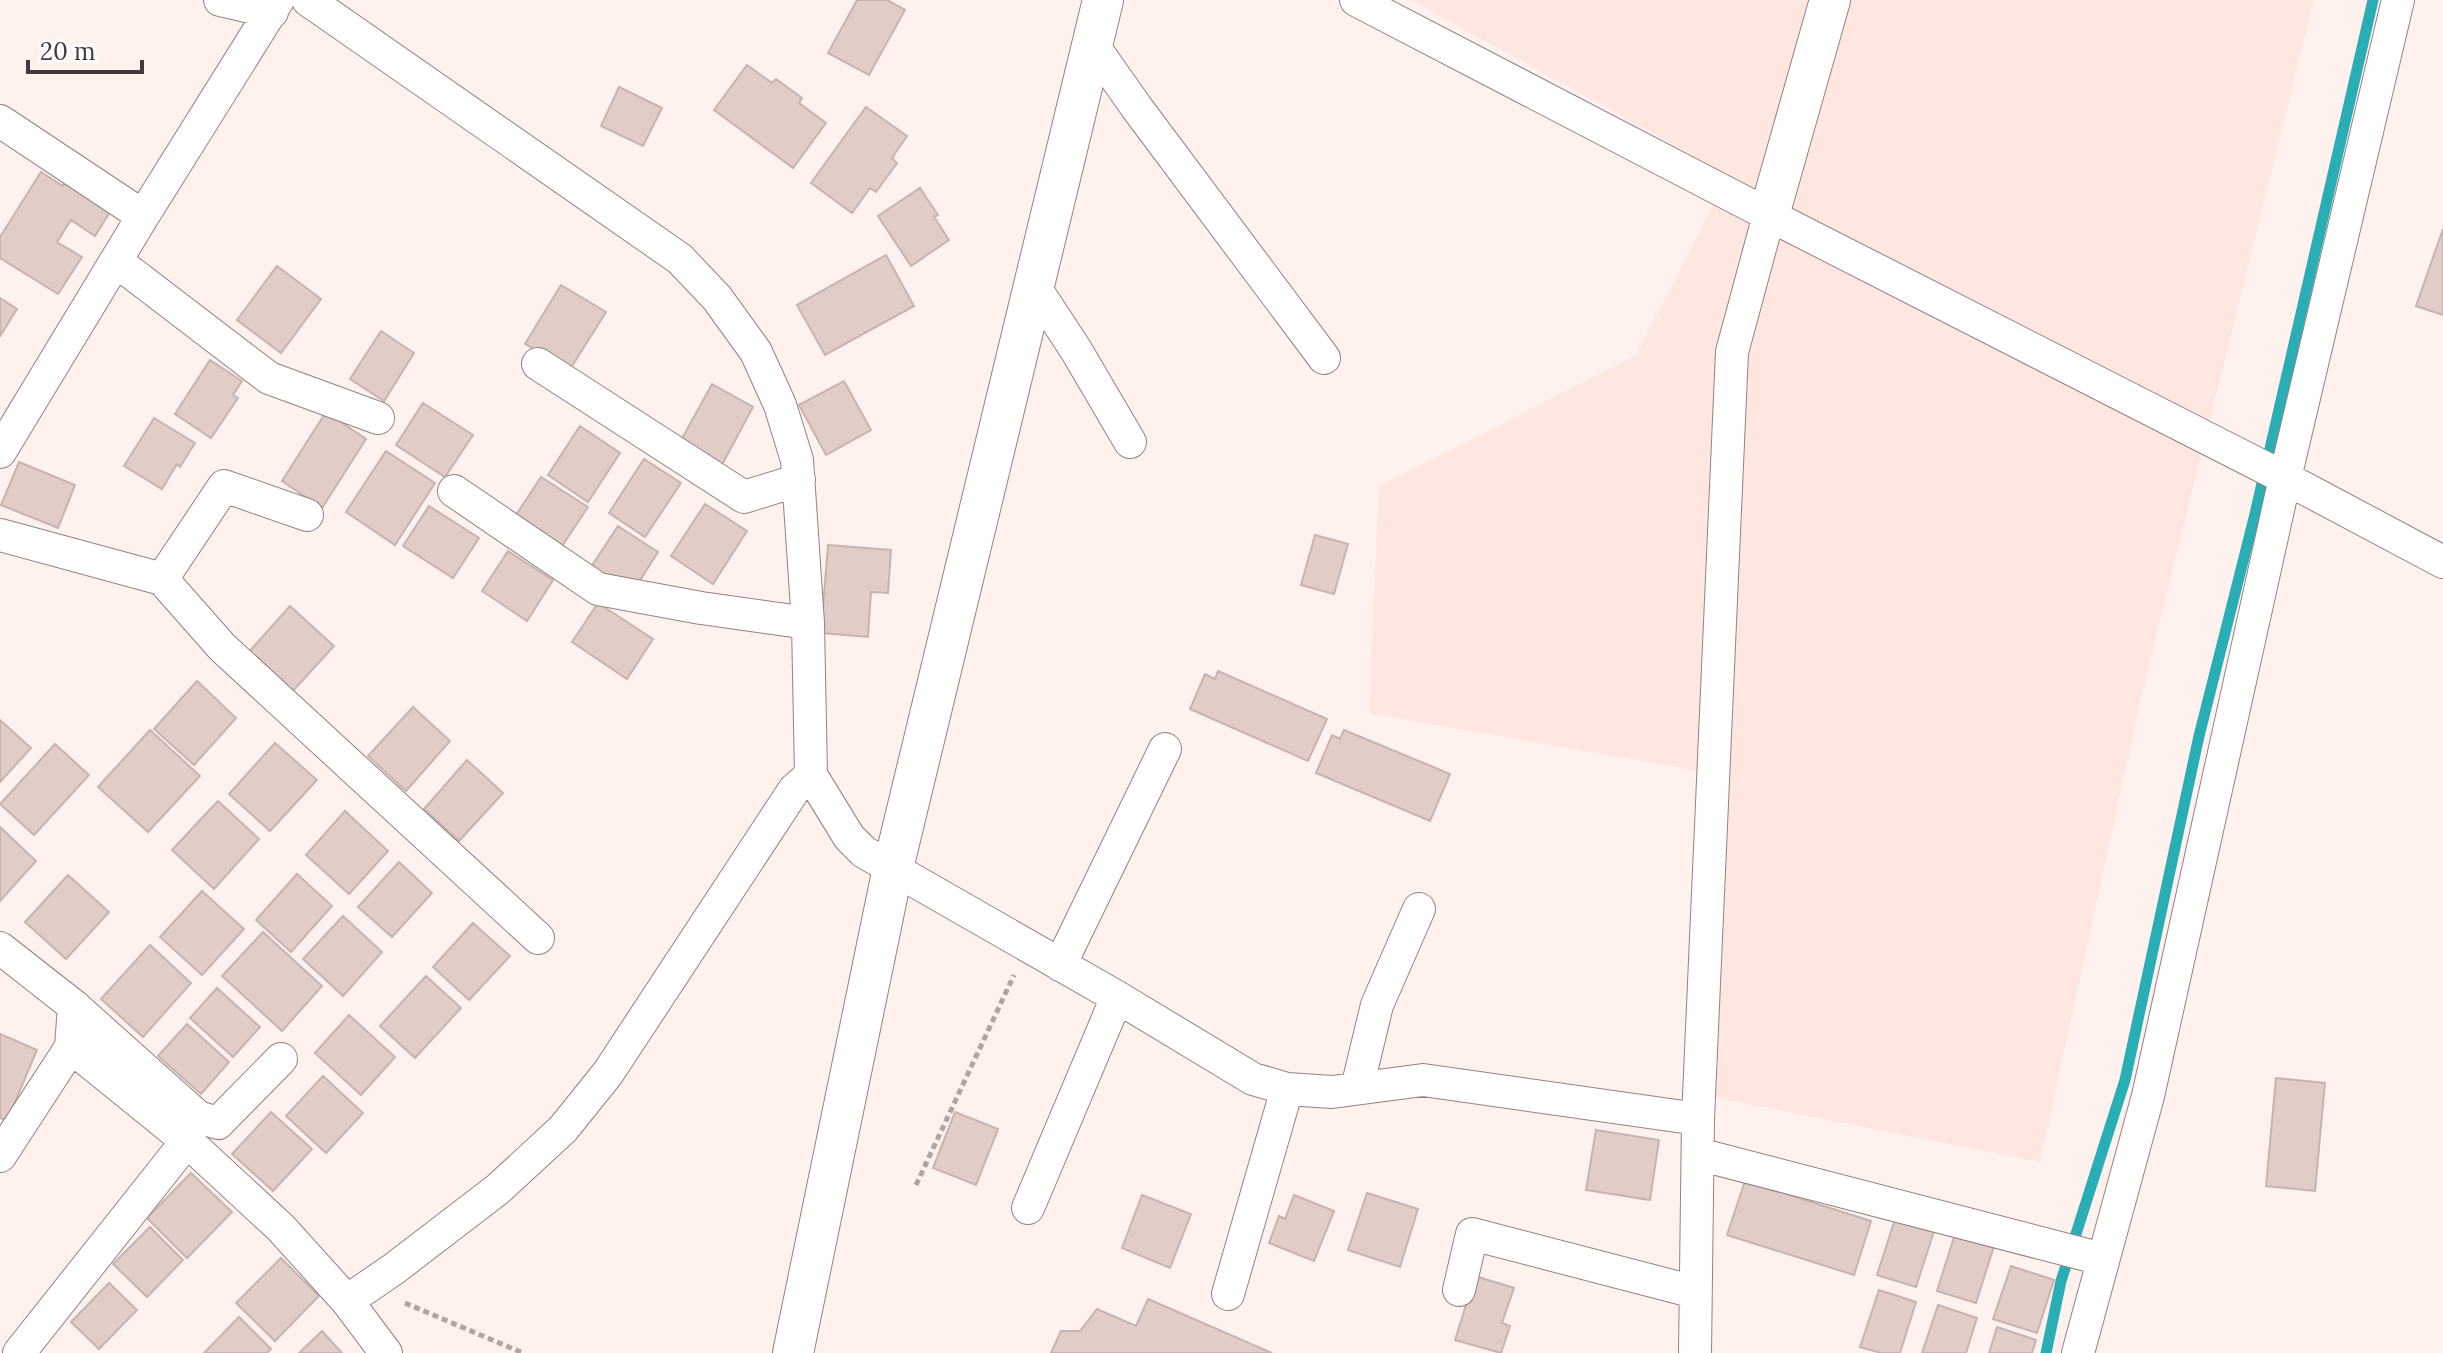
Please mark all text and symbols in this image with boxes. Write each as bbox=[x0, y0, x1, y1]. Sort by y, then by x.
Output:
scale bar bbox=[28, 24, 142, 74]
text: 20 m bbox=[40, 36, 96, 67]

